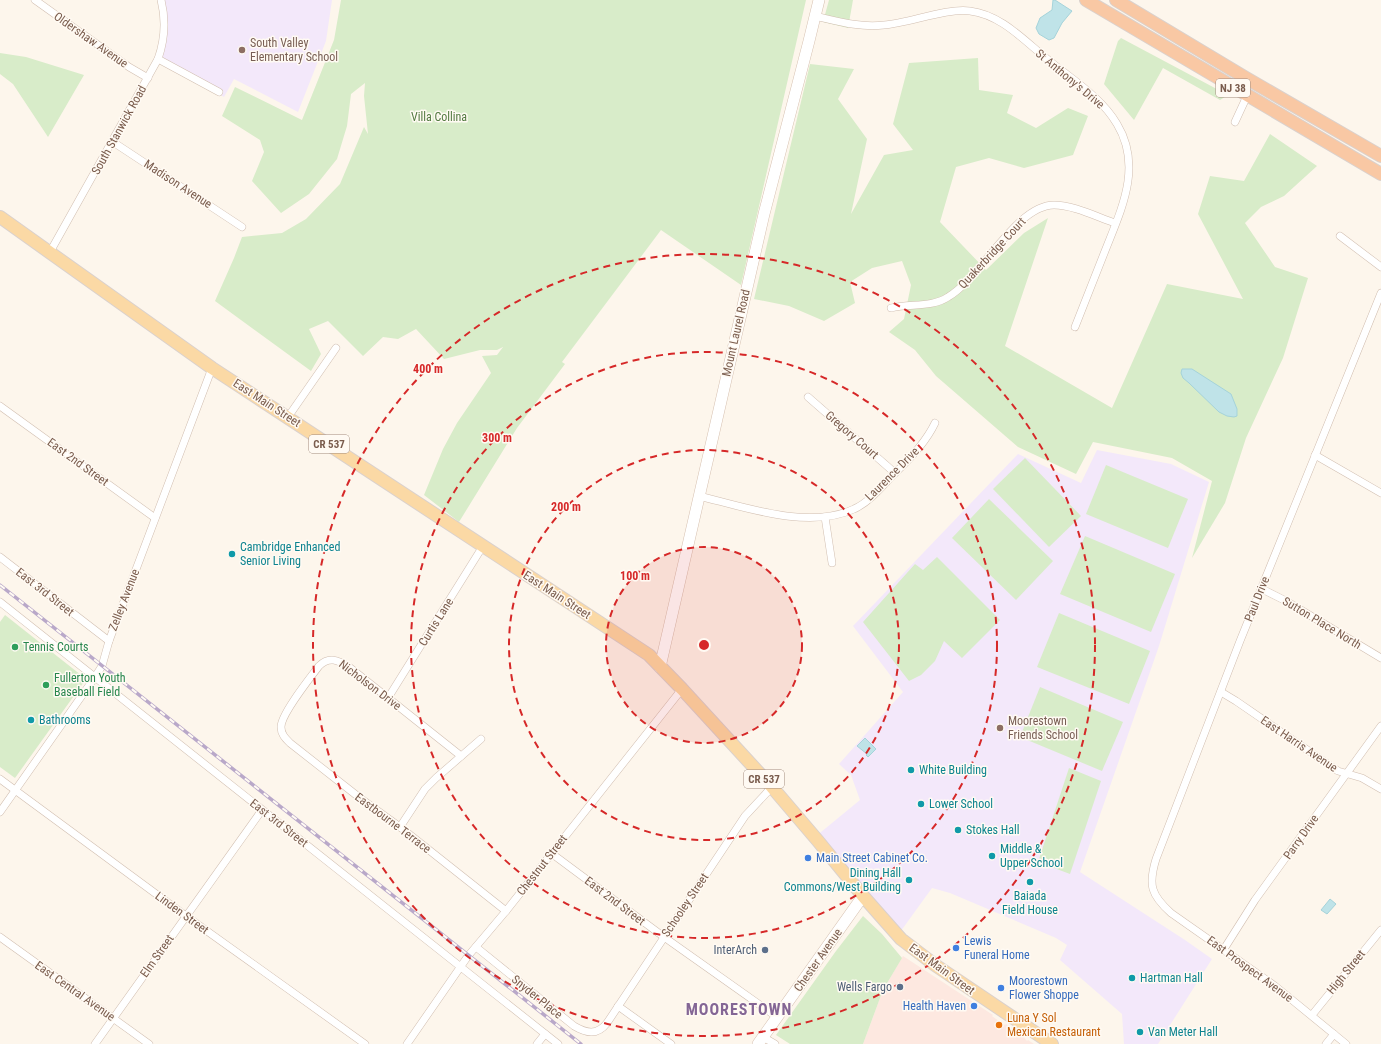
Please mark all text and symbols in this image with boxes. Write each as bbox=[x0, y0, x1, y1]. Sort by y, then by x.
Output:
street label: Oldershaw Avenue bbox=[51, 9, 131, 71]
place label: South Valley Elementary School bbox=[250, 36, 338, 64]
marker: South Valley Elementary School bbox=[237, 45, 247, 55]
street label: St Anthony's Drive bbox=[1033, 46, 1107, 112]
road number: NJ 38 bbox=[1216, 79, 1250, 97]
street label: South Stanwick Road bbox=[89, 83, 149, 177]
park label: Villa Collina bbox=[411, 110, 467, 124]
street label: Madison Avenue bbox=[141, 157, 215, 211]
street label: Quakerbridge Court bbox=[955, 214, 1029, 291]
street label: Mount Laurel Road bbox=[719, 288, 753, 378]
text: 400 m bbox=[413, 362, 443, 376]
street label: East Main Street bbox=[231, 376, 304, 430]
street label: Gregory Court bbox=[823, 408, 882, 462]
text: 300 m bbox=[482, 431, 512, 445]
street label: East 2nd Street bbox=[45, 435, 112, 489]
road number: CR 537 bbox=[309, 435, 349, 453]
street label: Laurence Drive bbox=[862, 444, 922, 504]
text: 200 m bbox=[551, 500, 581, 514]
place label: Cambridge Enhanced Senior Living bbox=[240, 540, 340, 568]
marker: Cambridge Enhanced Senior Living bbox=[227, 549, 237, 559]
street label: East 3rd Street bbox=[13, 565, 77, 619]
street label: Zelley Avenue bbox=[106, 567, 142, 633]
street label: East Main Street bbox=[521, 568, 594, 622]
text: 100 m bbox=[620, 569, 650, 583]
street label: Paul Drive bbox=[1242, 574, 1273, 624]
street label: Sutton Place North bbox=[1280, 594, 1364, 652]
street label: Curtis Lane bbox=[416, 595, 456, 649]
centre of rings bbox=[697, 638, 711, 652]
place label: Tennis Courts bbox=[23, 640, 89, 654]
marker: Tennis Courts bbox=[10, 642, 20, 652]
street label: Nicholson Drive bbox=[336, 657, 404, 713]
place label: Fullerton Youth Baseball Field bbox=[54, 671, 126, 699]
marker: Fullerton Youth Baseball Field bbox=[41, 680, 51, 690]
place label: Bathrooms bbox=[39, 713, 91, 727]
street label: East Harris Avenue bbox=[1258, 713, 1340, 775]
place label: Moorestown Friends School bbox=[1008, 714, 1078, 742]
marker: Bathrooms bbox=[26, 715, 36, 725]
marker: Moorestown Friends School bbox=[995, 723, 1005, 733]
place label: White Building bbox=[919, 763, 987, 777]
marker: White Building bbox=[906, 765, 916, 775]
road number: CR 537 bbox=[744, 770, 784, 788]
street label: Eastbourne Terrace bbox=[352, 790, 434, 856]
street label: East 3rd Street bbox=[247, 796, 311, 850]
place label: Lower School bbox=[929, 797, 993, 811]
marker: Lower School bbox=[916, 799, 926, 809]
street label: Parry Drive bbox=[1281, 812, 1322, 862]
place label: Stokes Hall bbox=[966, 823, 1020, 837]
marker: Stokes Hall bbox=[953, 825, 963, 835]
street label: Chestnut Street bbox=[514, 831, 570, 898]
place label: Middle & Upper School bbox=[1000, 842, 1063, 870]
place label: Main Street Cabinet Co. bbox=[816, 851, 928, 865]
marker: Middle & Upper School bbox=[987, 851, 997, 861]
marker: Main Street Cabinet Co. bbox=[803, 853, 813, 863]
place label: Dining Hall Commons/West Building bbox=[784, 866, 901, 894]
street label: Schooley Street bbox=[659, 870, 712, 939]
street label: East 2nd Street bbox=[582, 874, 648, 929]
marker: Dining Hall Commons/West Building bbox=[904, 875, 914, 885]
marker: Baiada Field House bbox=[1025, 877, 1035, 887]
street label: Linden Street bbox=[153, 889, 212, 937]
place label: Baiada Field House bbox=[1002, 889, 1058, 917]
street label: Chester Avenue bbox=[791, 925, 845, 994]
street label: Elm Street bbox=[137, 932, 177, 980]
street label: East Prospect Avenue bbox=[1204, 933, 1296, 1005]
place label: Lewis Funeral Home bbox=[964, 934, 1030, 962]
street label: East Main Street bbox=[906, 940, 978, 998]
place label: InterArch bbox=[714, 943, 757, 957]
marker: Lewis Funeral Home bbox=[951, 943, 961, 953]
marker: InterArch bbox=[760, 945, 770, 955]
street label: High Street bbox=[1324, 947, 1368, 997]
street label: East Central Avenue bbox=[32, 958, 118, 1024]
place label: Hartman Hall bbox=[1140, 971, 1203, 985]
street label: Snyder Place bbox=[509, 972, 566, 1022]
marker: Hartman Hall bbox=[1127, 973, 1137, 983]
place label: Moorestown Flower Shoppe bbox=[1009, 974, 1079, 1002]
place label: Wells Fargo bbox=[837, 980, 892, 994]
marker: Wells Fargo bbox=[895, 982, 905, 992]
marker: Moorestown Flower Shoppe bbox=[996, 983, 1006, 993]
place label: Health Haven bbox=[903, 999, 966, 1013]
district label: MOORESTOWN bbox=[686, 1000, 792, 1019]
marker: Health Haven bbox=[969, 1001, 979, 1011]
place label: Luna Y Sol Mexican Restaurant bbox=[1007, 1011, 1101, 1039]
marker: Luna Y Sol Mexican Restaurant bbox=[994, 1020, 1004, 1030]
place label: Van Meter Hall bbox=[1148, 1025, 1218, 1039]
marker: Van Meter Hall bbox=[1135, 1027, 1145, 1037]

